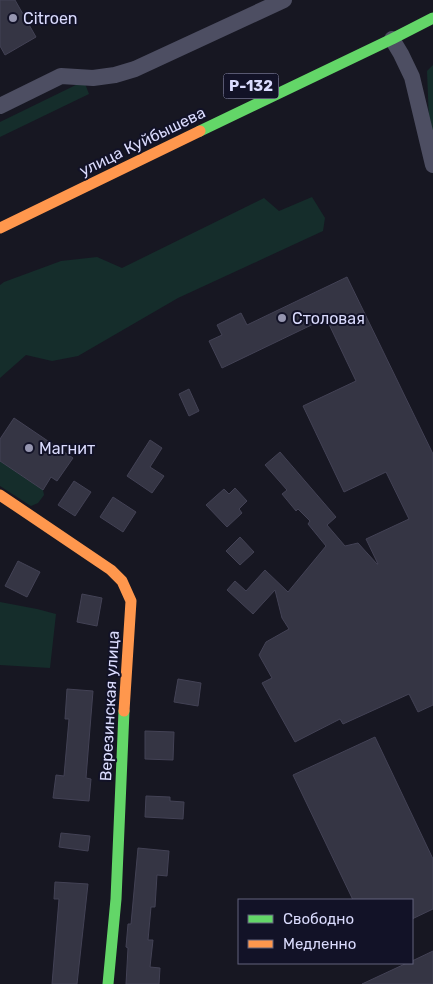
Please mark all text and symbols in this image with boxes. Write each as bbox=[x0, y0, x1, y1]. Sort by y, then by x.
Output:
place label: Citroen bbox=[23, 9, 78, 28]
marker: Citroen bbox=[7, 12, 19, 24]
road number: Р-132 bbox=[224, 74, 278, 98]
street label: улица Куйбышева bbox=[76, 103, 208, 180]
place label: Столовая bbox=[292, 309, 365, 328]
marker: Столовая bbox=[276, 312, 288, 324]
place label: Магнит bbox=[39, 439, 95, 458]
marker: Магнит bbox=[23, 442, 35, 454]
street label: Верезинская улица bbox=[96, 630, 123, 782]
legend bbox=[238, 899, 413, 964]
text: Свободно bbox=[283, 910, 354, 928]
text: Медленно bbox=[283, 935, 356, 953]

